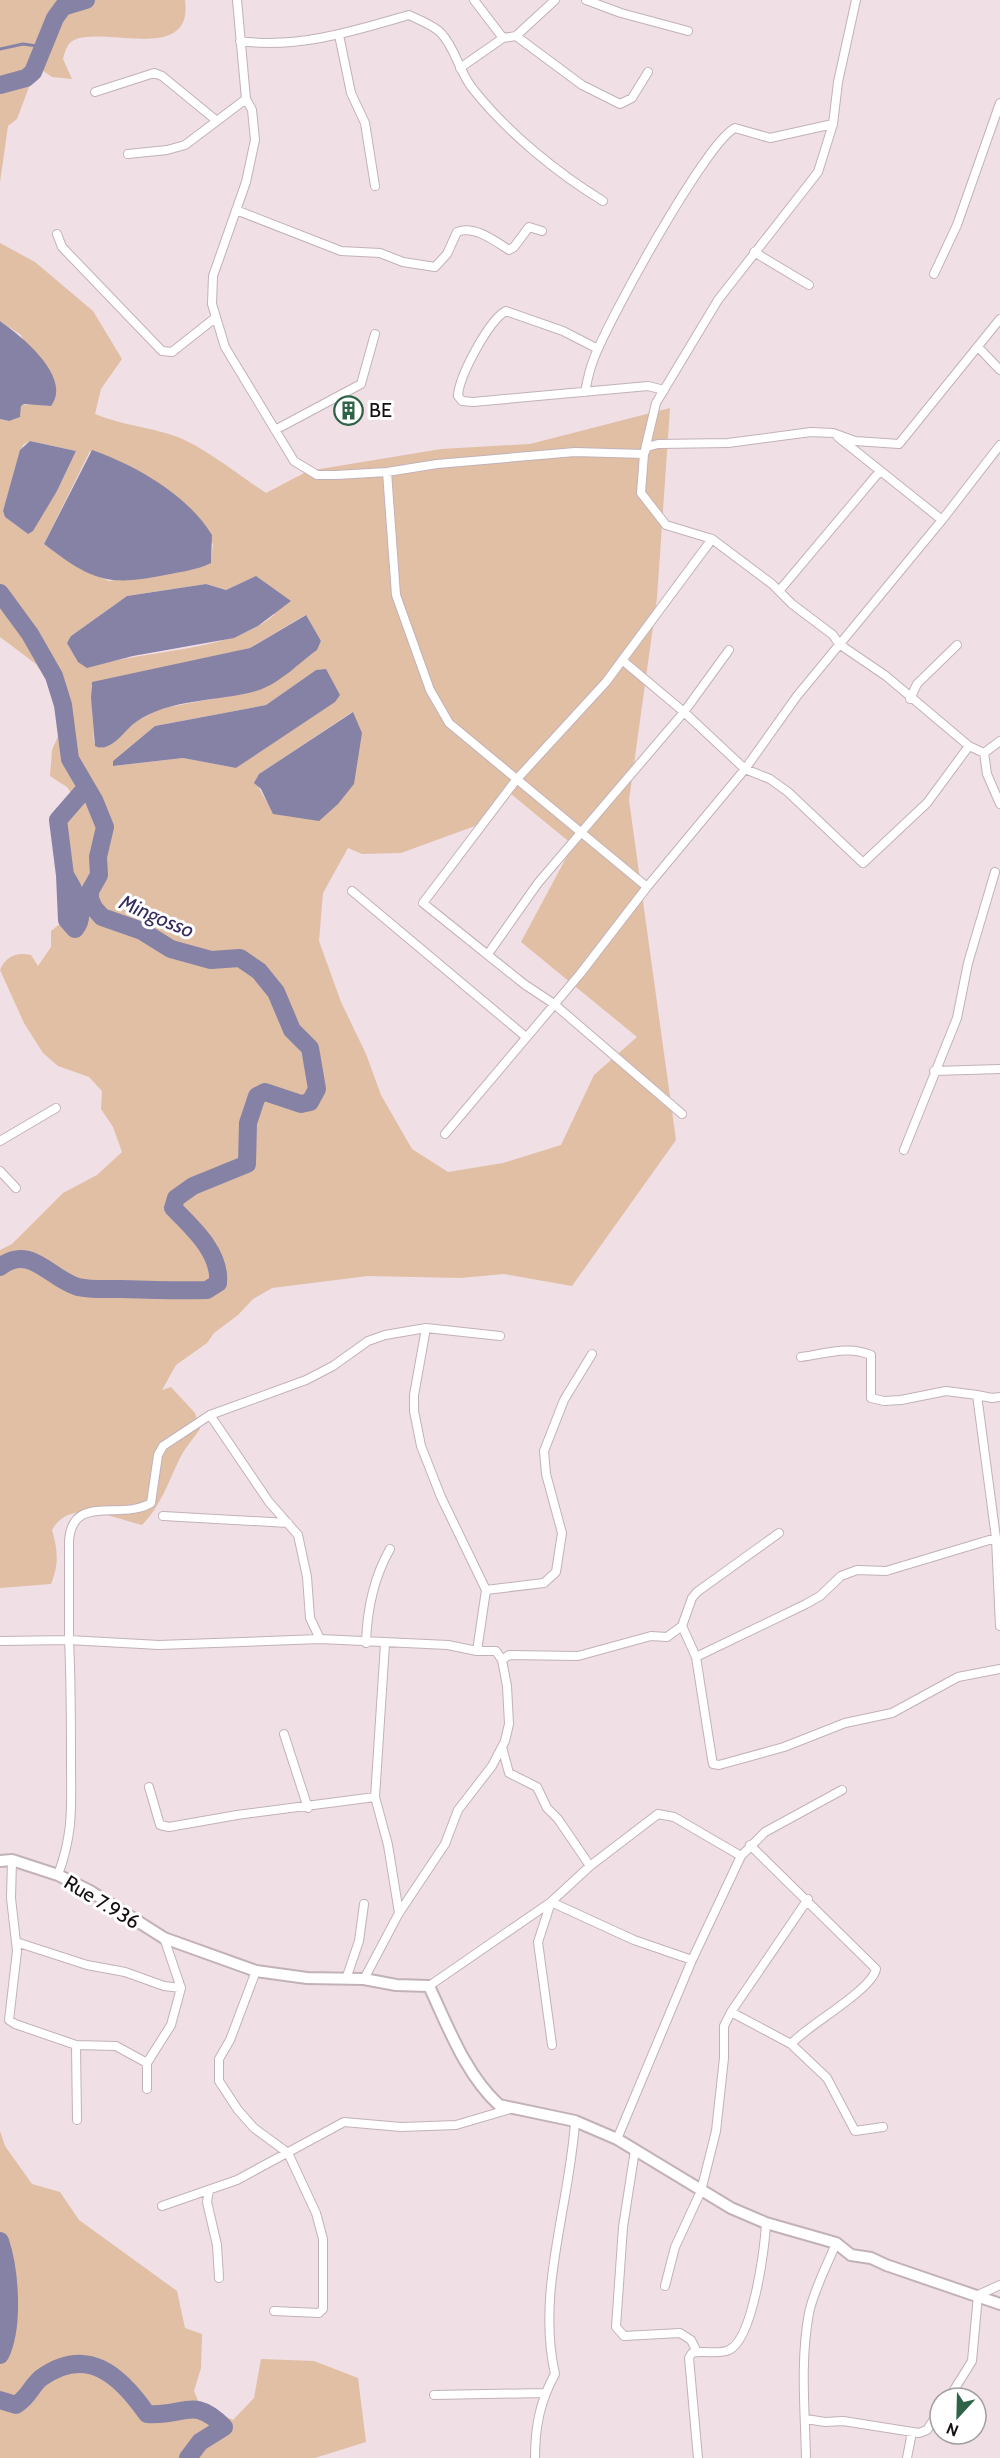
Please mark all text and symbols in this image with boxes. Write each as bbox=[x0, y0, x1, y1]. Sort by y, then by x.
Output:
building icon: BE bbox=[332, 394, 364, 426]
place label: BE bbox=[369, 398, 392, 422]
water label: Mingosso bbox=[115, 889, 198, 943]
street label: Rue 7.936 bbox=[60, 1870, 144, 1934]
north arrow bbox=[928, 2386, 988, 2446]
text: N bbox=[944, 2419, 961, 2440]

